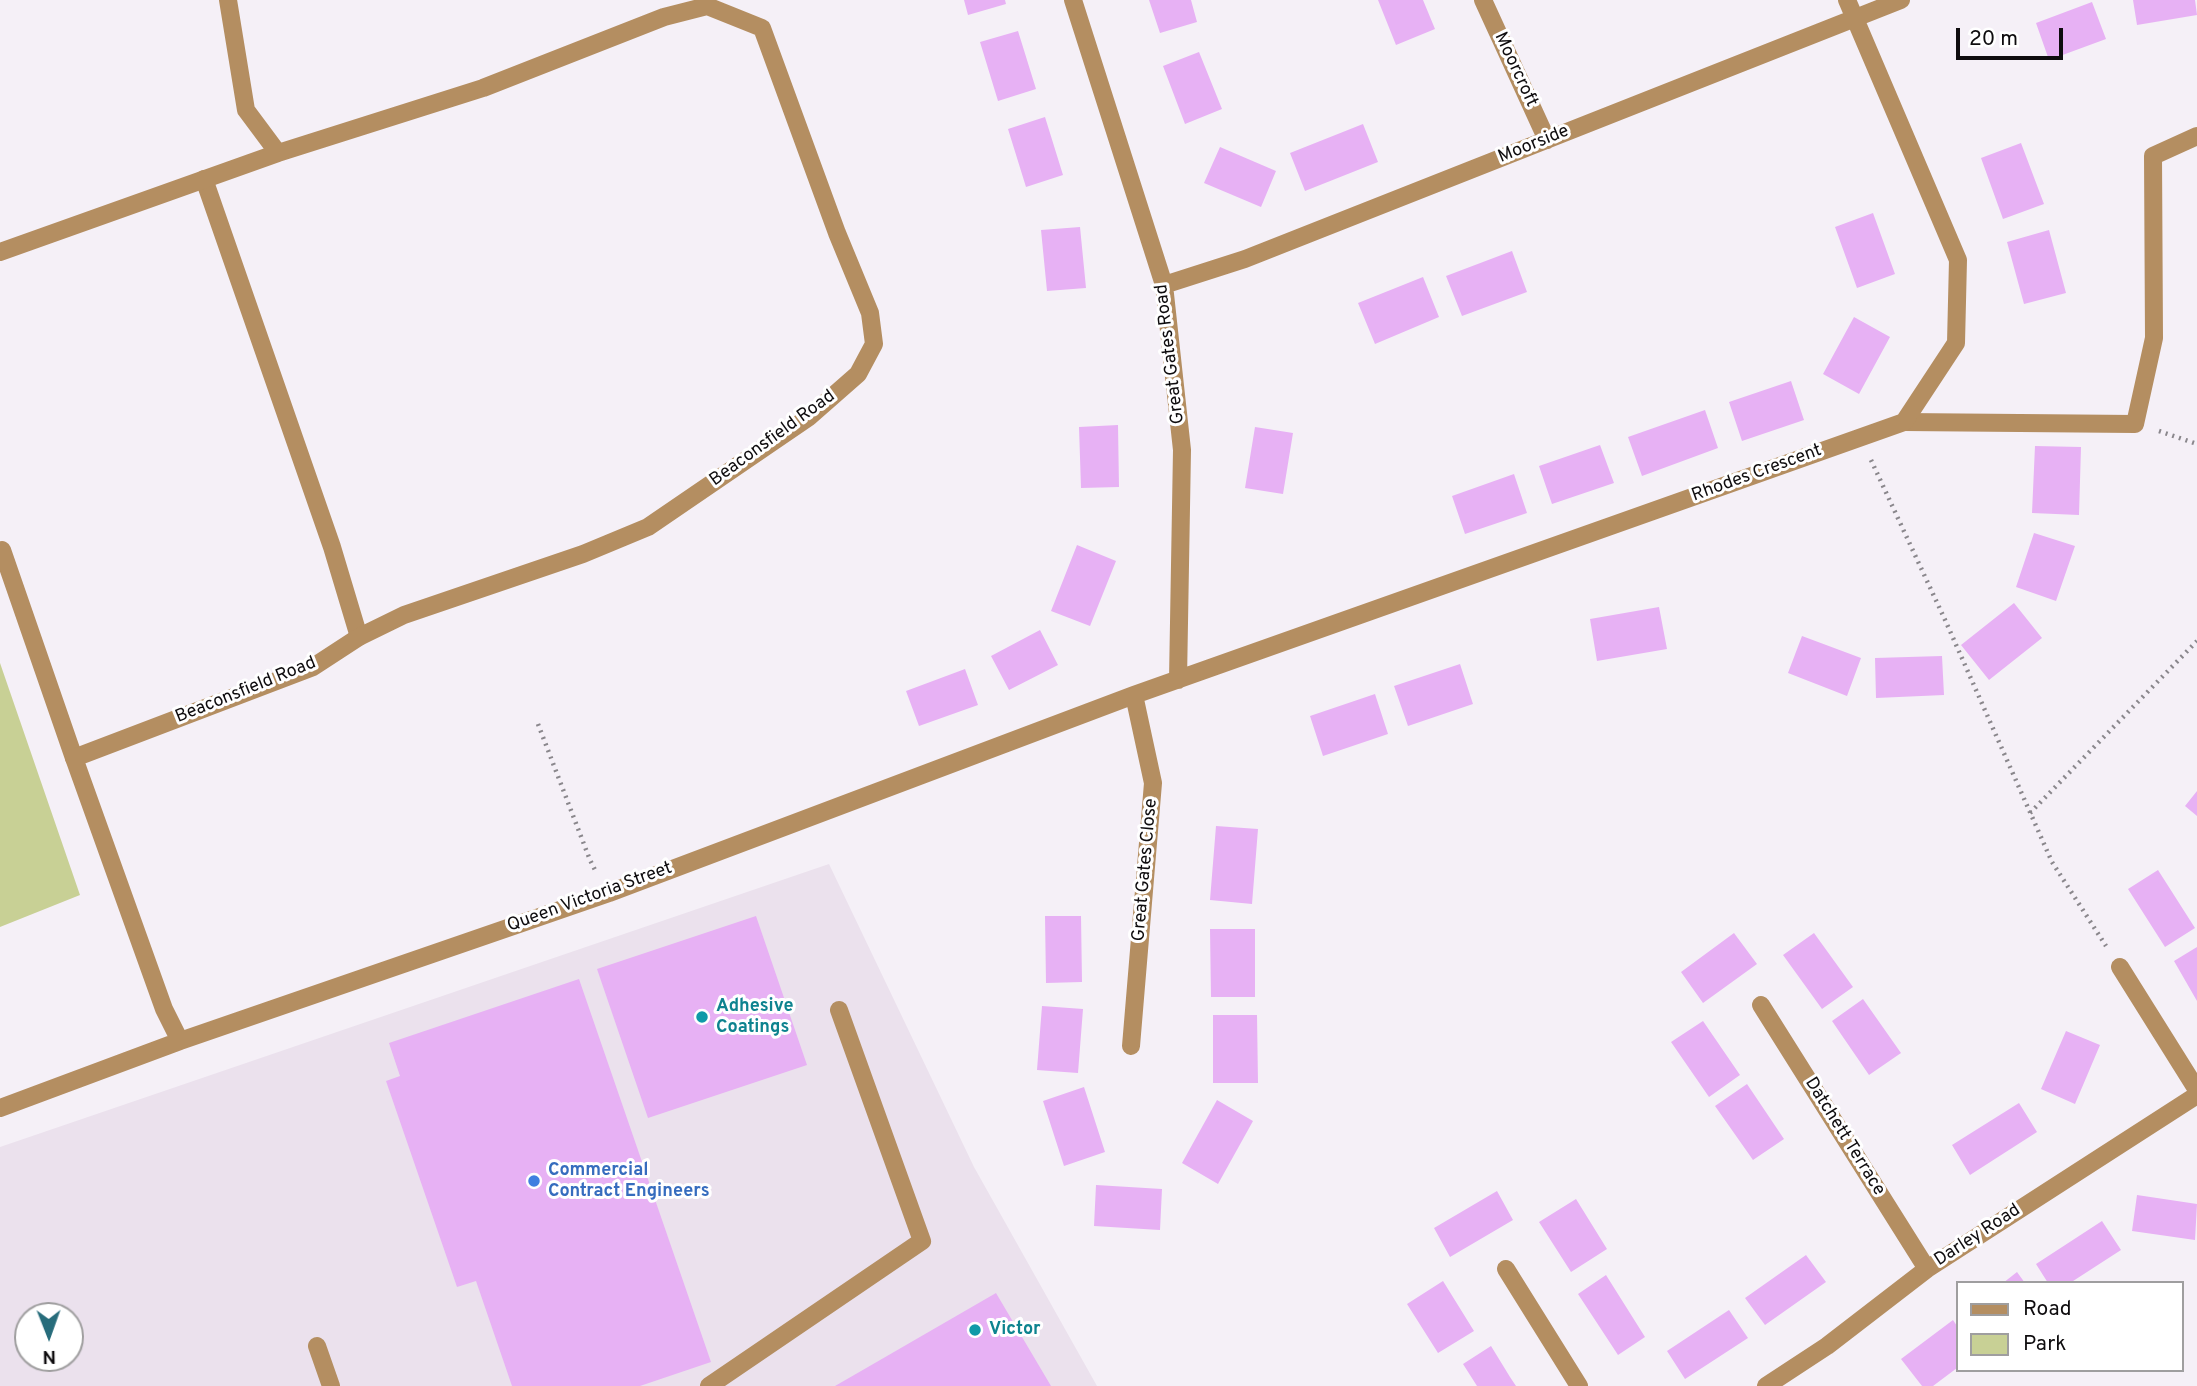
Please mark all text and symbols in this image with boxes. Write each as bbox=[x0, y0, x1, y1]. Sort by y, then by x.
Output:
scale bar bbox=[1959, 14, 2066, 58]
text: 20 m bbox=[1969, 26, 2018, 53]
street label: Moorcroft bbox=[1488, 29, 1542, 111]
street label: Moorside bbox=[1495, 121, 1573, 169]
street label: Great Gates Road bbox=[1152, 283, 1190, 425]
street label: Beaconsfield Road bbox=[706, 386, 840, 492]
street label: Rhodes Crescent bbox=[1689, 440, 1825, 508]
street label: Beaconsfield Road bbox=[173, 653, 319, 729]
street label: Great Gates Close bbox=[1129, 798, 1163, 942]
street label: Queen Victoria Street bbox=[505, 858, 675, 938]
place label: Adhesive Coatings bbox=[716, 996, 793, 1038]
marker: Adhesive Coatings bbox=[694, 1009, 710, 1025]
street label: Datchett Terrace bbox=[1799, 1074, 1889, 1200]
place label: Commercial Contract Engineers bbox=[548, 1160, 710, 1202]
marker: Commercial Contract Engineers bbox=[526, 1173, 542, 1189]
street label: Darley Road bbox=[1931, 1200, 2025, 1272]
legend bbox=[1955, 1281, 2183, 1372]
text: Road bbox=[2023, 1296, 2072, 1323]
north arrow bbox=[14, 1302, 84, 1372]
place label: Victor bbox=[989, 1319, 1041, 1341]
marker: Victor bbox=[967, 1322, 983, 1338]
text: Park bbox=[2023, 1331, 2066, 1358]
text: N bbox=[42, 1344, 56, 1368]

